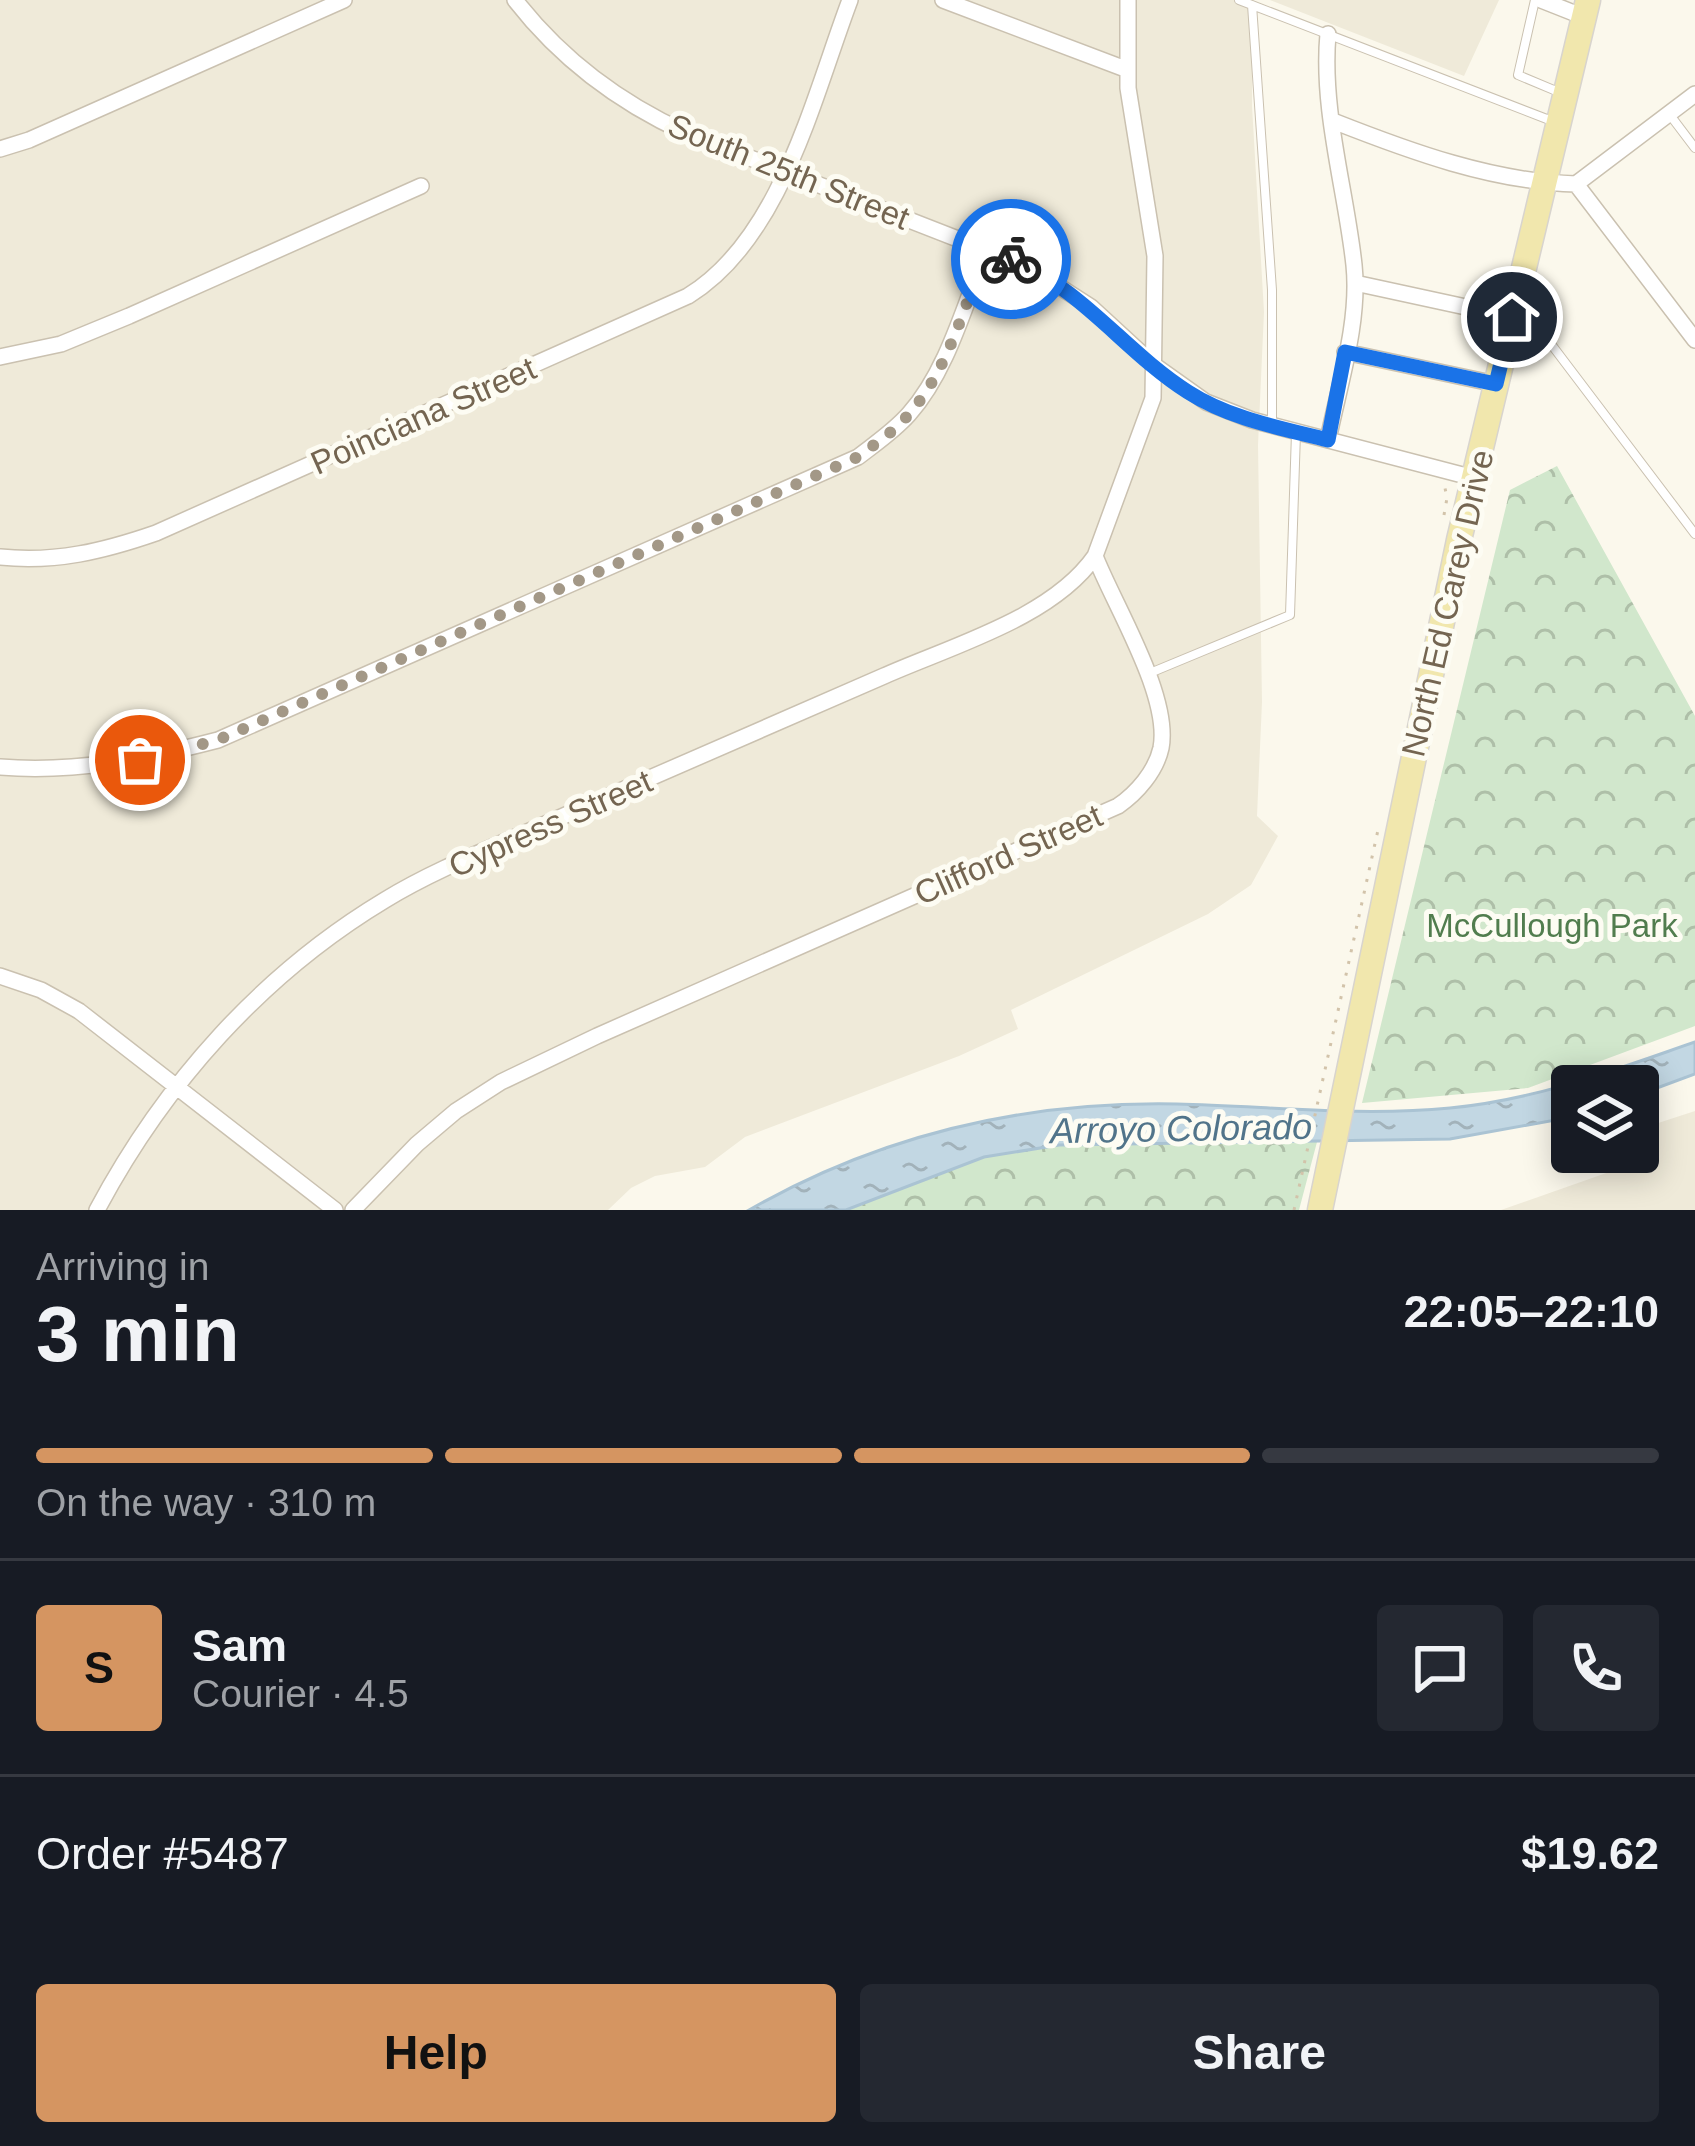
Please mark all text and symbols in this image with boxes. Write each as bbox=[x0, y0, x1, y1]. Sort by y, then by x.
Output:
street label: South 25th Street bbox=[663, 106, 915, 237]
courier bbox=[951, 199, 1071, 319]
icon: bike bbox=[978, 226, 1044, 292]
pin bbox=[1461, 266, 1563, 368]
icon: home bbox=[1479, 284, 1545, 350]
street label: Poinciana Street bbox=[305, 349, 541, 482]
street label: North Ed Carey Drive bbox=[1394, 446, 1501, 760]
pin bbox=[89, 709, 191, 811]
icon: bag bbox=[107, 727, 173, 793]
street label: Cypress Street bbox=[443, 762, 657, 885]
street label: Clifford Street bbox=[909, 797, 1108, 912]
park label: McCullough Park bbox=[1426, 907, 1678, 944]
map controls bbox=[1551, 1065, 1659, 1173]
button: layers bbox=[1551, 1065, 1659, 1173]
water label: Arroyo Colorado bbox=[1048, 1106, 1312, 1151]
text: Arriving in bbox=[36, 1245, 209, 1288]
text: 22:05–22:10 bbox=[1404, 1286, 1659, 1337]
text: 3 min bbox=[36, 1290, 240, 1378]
text: On the way · 310 m bbox=[36, 1481, 376, 1524]
button: chat bbox=[1377, 1605, 1503, 1731]
button: phone bbox=[1533, 1605, 1659, 1731]
text: Sam bbox=[192, 1620, 287, 1671]
text: S bbox=[84, 1642, 114, 1693]
text: Courier · 4.5 bbox=[192, 1672, 409, 1715]
text: Order #5487 bbox=[36, 1828, 289, 1879]
text: $19.62 bbox=[1521, 1828, 1659, 1879]
button: Help bbox=[36, 1984, 836, 2122]
button: Share bbox=[860, 1984, 1659, 2122]

